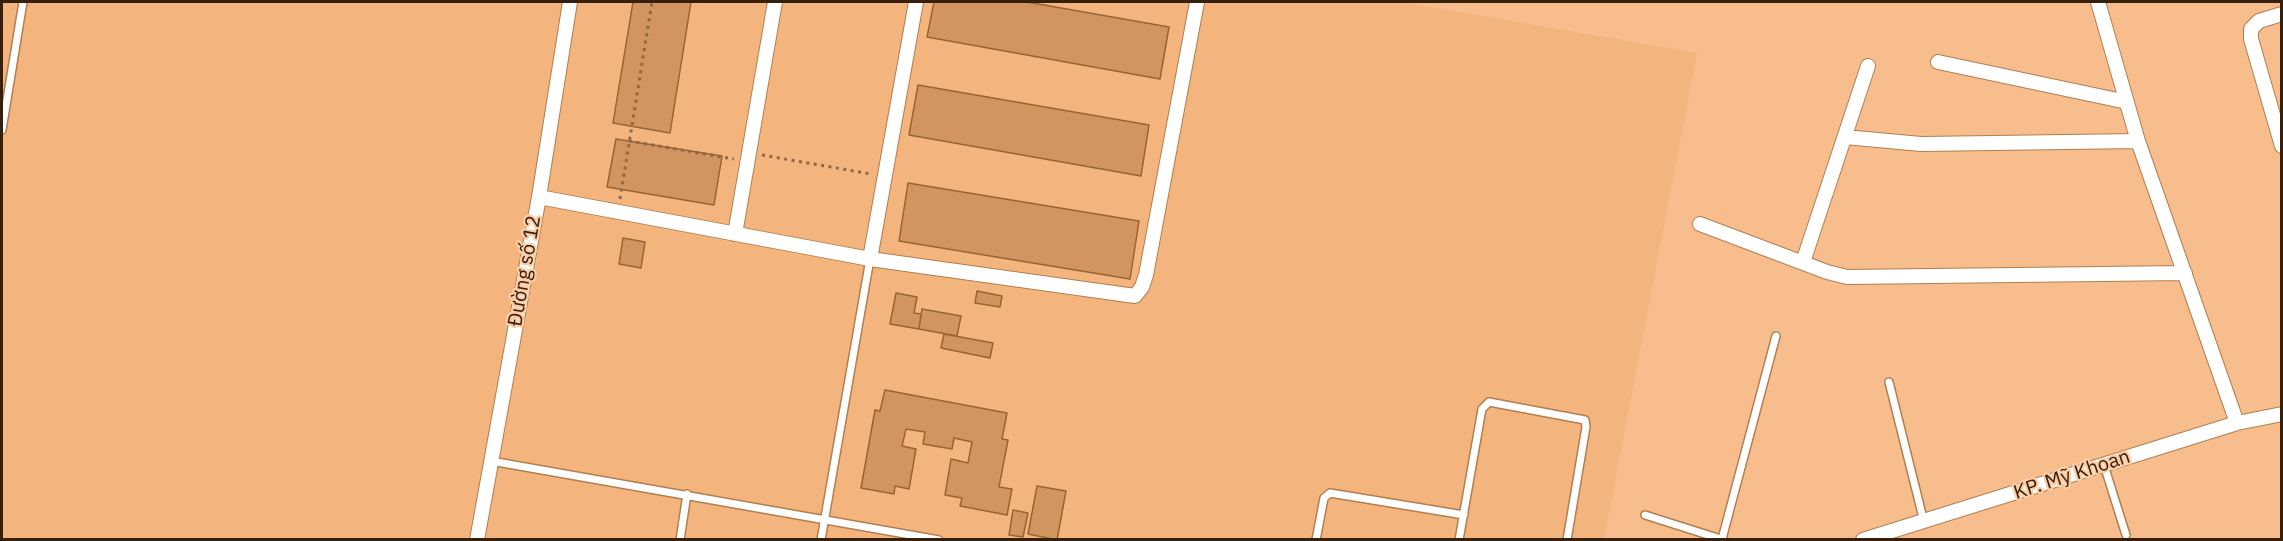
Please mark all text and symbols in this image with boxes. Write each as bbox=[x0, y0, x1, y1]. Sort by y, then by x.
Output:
street label: Đường số 12 bbox=[503, 214, 547, 328]
street label: KP. Mỹ Khoan bbox=[2011, 445, 2133, 505]

